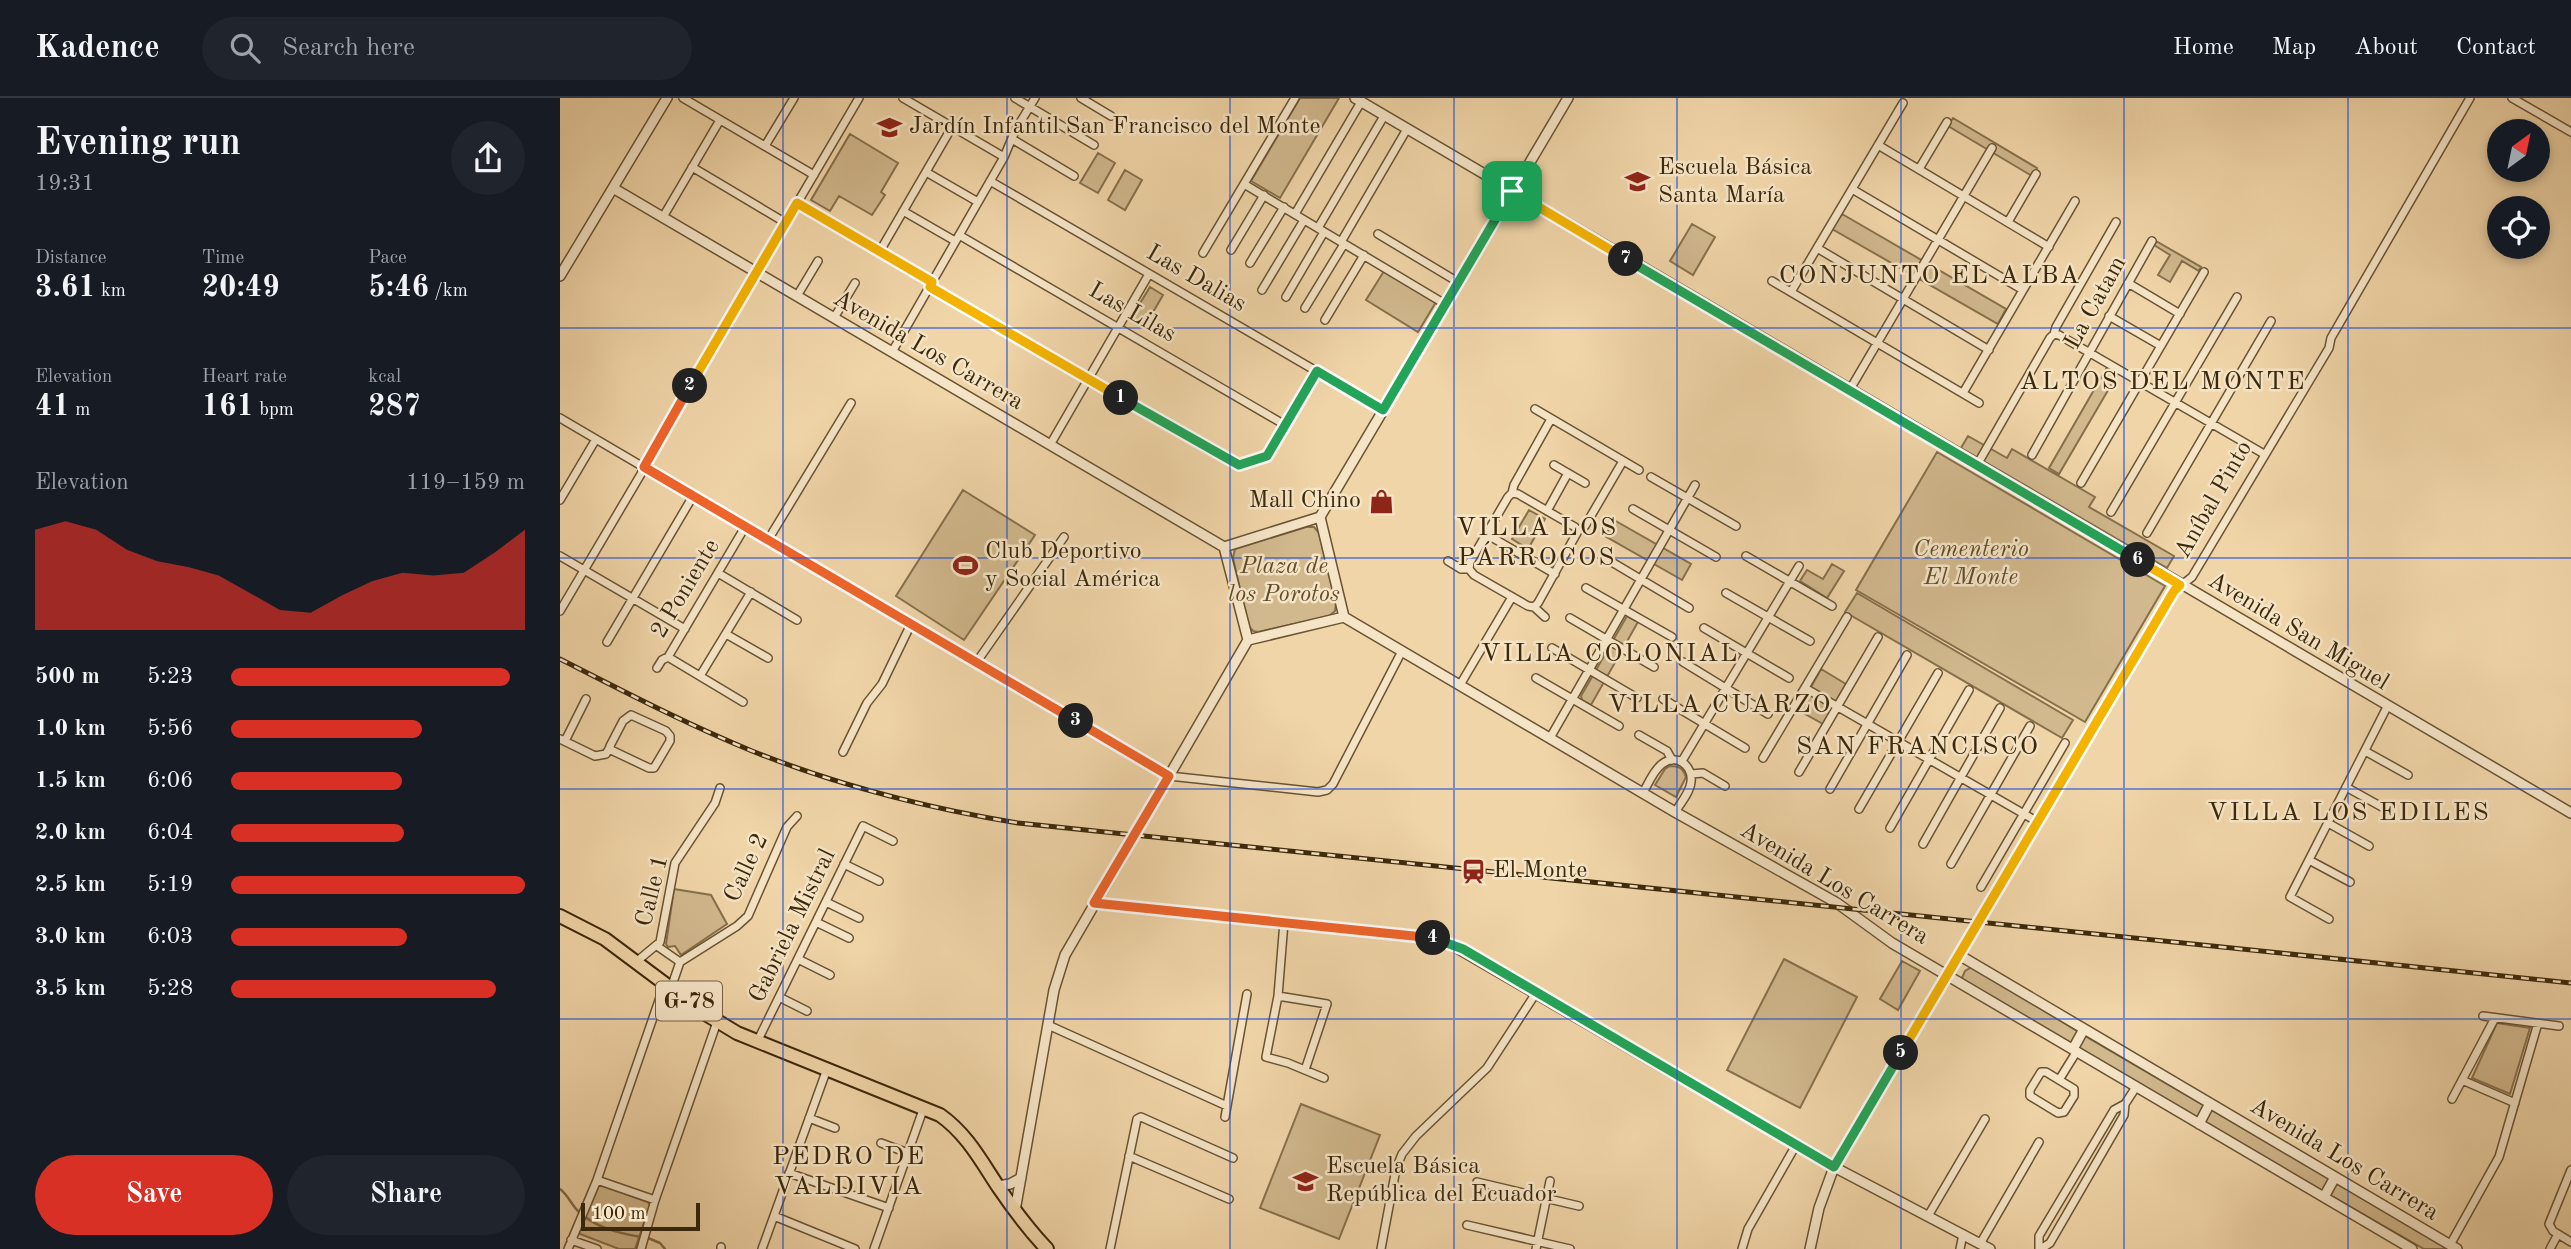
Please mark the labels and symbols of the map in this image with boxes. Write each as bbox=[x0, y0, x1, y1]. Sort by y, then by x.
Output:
school or university icon: Jardín Infantil San Francisco del Monte bbox=[875, 113, 903, 141]
place label: Jardín Infantil San Francisco del Monte bbox=[909, 115, 1321, 139]
north arrow bbox=[2487, 119, 2550, 182]
place label: Escuela Básica Santa María bbox=[1658, 156, 1812, 208]
pin bbox=[1482, 161, 1542, 221]
school or university icon: Escuela Básica Santa María bbox=[1624, 168, 1652, 196]
street label: Las Dalias bbox=[1142, 241, 1250, 317]
pin: 7 bbox=[1608, 242, 1644, 276]
street label: La Catam bbox=[2061, 253, 2131, 353]
district label: CONJUNTO EL ALBA bbox=[1779, 263, 2081, 289]
street label: Las Lilas bbox=[1084, 279, 1180, 347]
street label: Avenida Los Carrera bbox=[829, 287, 1027, 415]
pin: 2 bbox=[673, 368, 708, 404]
district label: ALTOS DEL MONTE bbox=[2020, 369, 2306, 395]
pin: 1 bbox=[1104, 380, 1138, 416]
street label: Aníbal Pinto bbox=[2171, 437, 2257, 563]
shop icon: Mall Chino bbox=[1367, 487, 1395, 515]
place label: Mall Chino bbox=[1249, 489, 1361, 513]
district label: VILLA LOS PÁRROCOS bbox=[1456, 515, 1618, 571]
street label: 2 Poniente bbox=[647, 535, 725, 643]
park label: Cementerio El Monte bbox=[1913, 538, 2029, 590]
place label: Club Deportivo y Social América bbox=[985, 540, 1160, 592]
pin: 6 bbox=[2120, 542, 2156, 578]
sports icon: Club Deportivo y Social América bbox=[951, 552, 979, 580]
park label: Plaza de los Porotos bbox=[1228, 555, 1340, 607]
street label: Avenida San Miguel bbox=[2203, 569, 2393, 695]
district label: VILLA COLONIAL bbox=[1480, 641, 1740, 667]
district label: VILLA CUARZO bbox=[1607, 692, 1833, 718]
pin: 3 bbox=[1058, 704, 1094, 738]
district label: SAN FRANCISCO bbox=[1796, 734, 2040, 760]
district label: VILLA LOS EDILES bbox=[2207, 800, 2491, 826]
street label: Avenida Los Carrera bbox=[1735, 818, 1933, 950]
street label: Calle 2 bbox=[721, 830, 773, 906]
street label: Gabriela Mistral bbox=[746, 845, 840, 1007]
street label: Calle 1 bbox=[633, 853, 673, 929]
station icon: El Monte bbox=[1459, 857, 1487, 885]
place label: El Monte bbox=[1493, 859, 1587, 883]
pin: 4 bbox=[1416, 920, 1450, 956]
road number: G-78 bbox=[656, 982, 722, 1020]
pin: 5 bbox=[1884, 1035, 1918, 1070]
street label: Avenida Los Carrera bbox=[2245, 1094, 2443, 1226]
district label: PEDRO DE VALDIVIA bbox=[772, 1144, 926, 1200]
place label: Escuela Básica República del Ecuador bbox=[1326, 1155, 1557, 1207]
school or university icon: Escuela Básica República del Ecuador bbox=[1292, 1167, 1320, 1195]
scale bar bbox=[581, 1200, 700, 1232]

